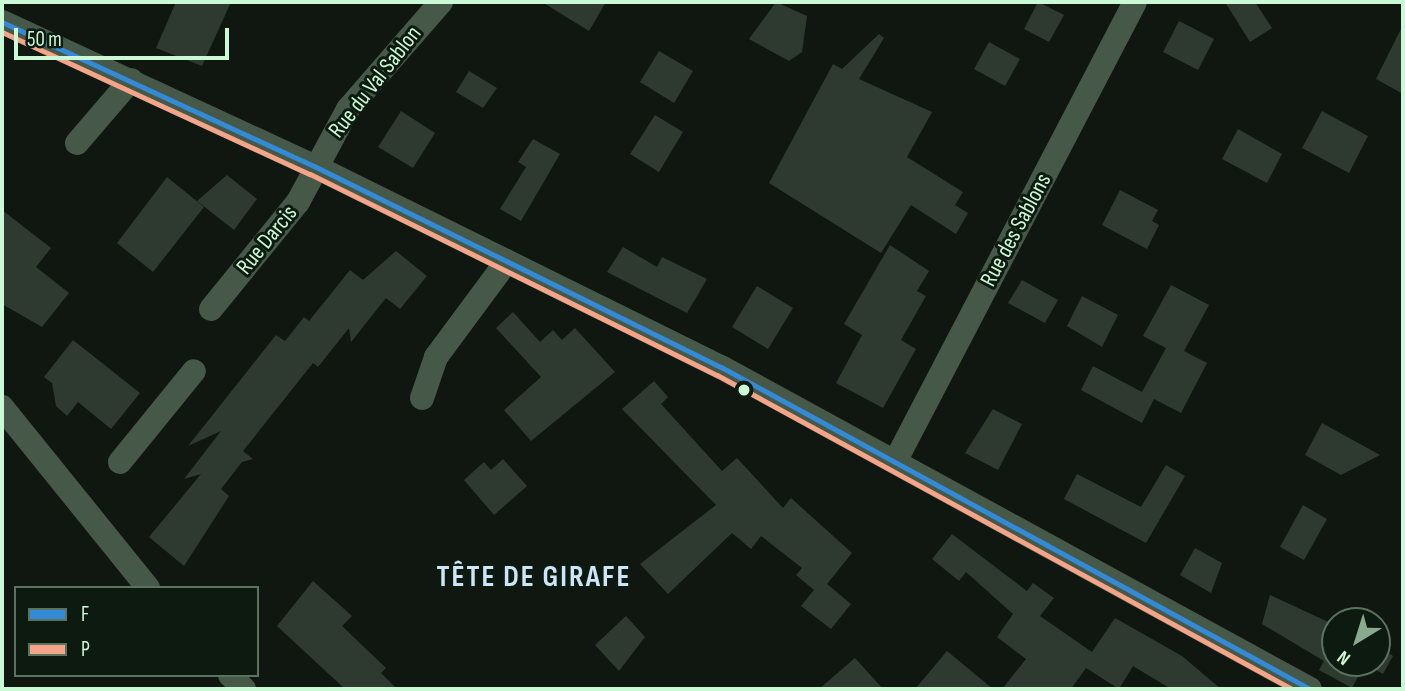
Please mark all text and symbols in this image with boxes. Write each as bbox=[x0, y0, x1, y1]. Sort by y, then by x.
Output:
scale bar bbox=[18, 14, 233, 58]
street label: Rue du Val Sablon bbox=[323, 21, 427, 143]
text: 50 m bbox=[27, 27, 62, 52]
street label: Rue des Sablons bbox=[975, 169, 1057, 291]
street label: Rue Darcis bbox=[231, 200, 303, 280]
unlabelled marker bbox=[737, 383, 751, 397]
district label: TÊTE DE GIRAFE bbox=[438, 559, 630, 595]
legend bbox=[14, 586, 259, 677]
text: F bbox=[81, 602, 89, 627]
north arrow bbox=[1321, 607, 1391, 677]
text: P bbox=[81, 637, 90, 662]
text: N bbox=[1333, 645, 1355, 670]

